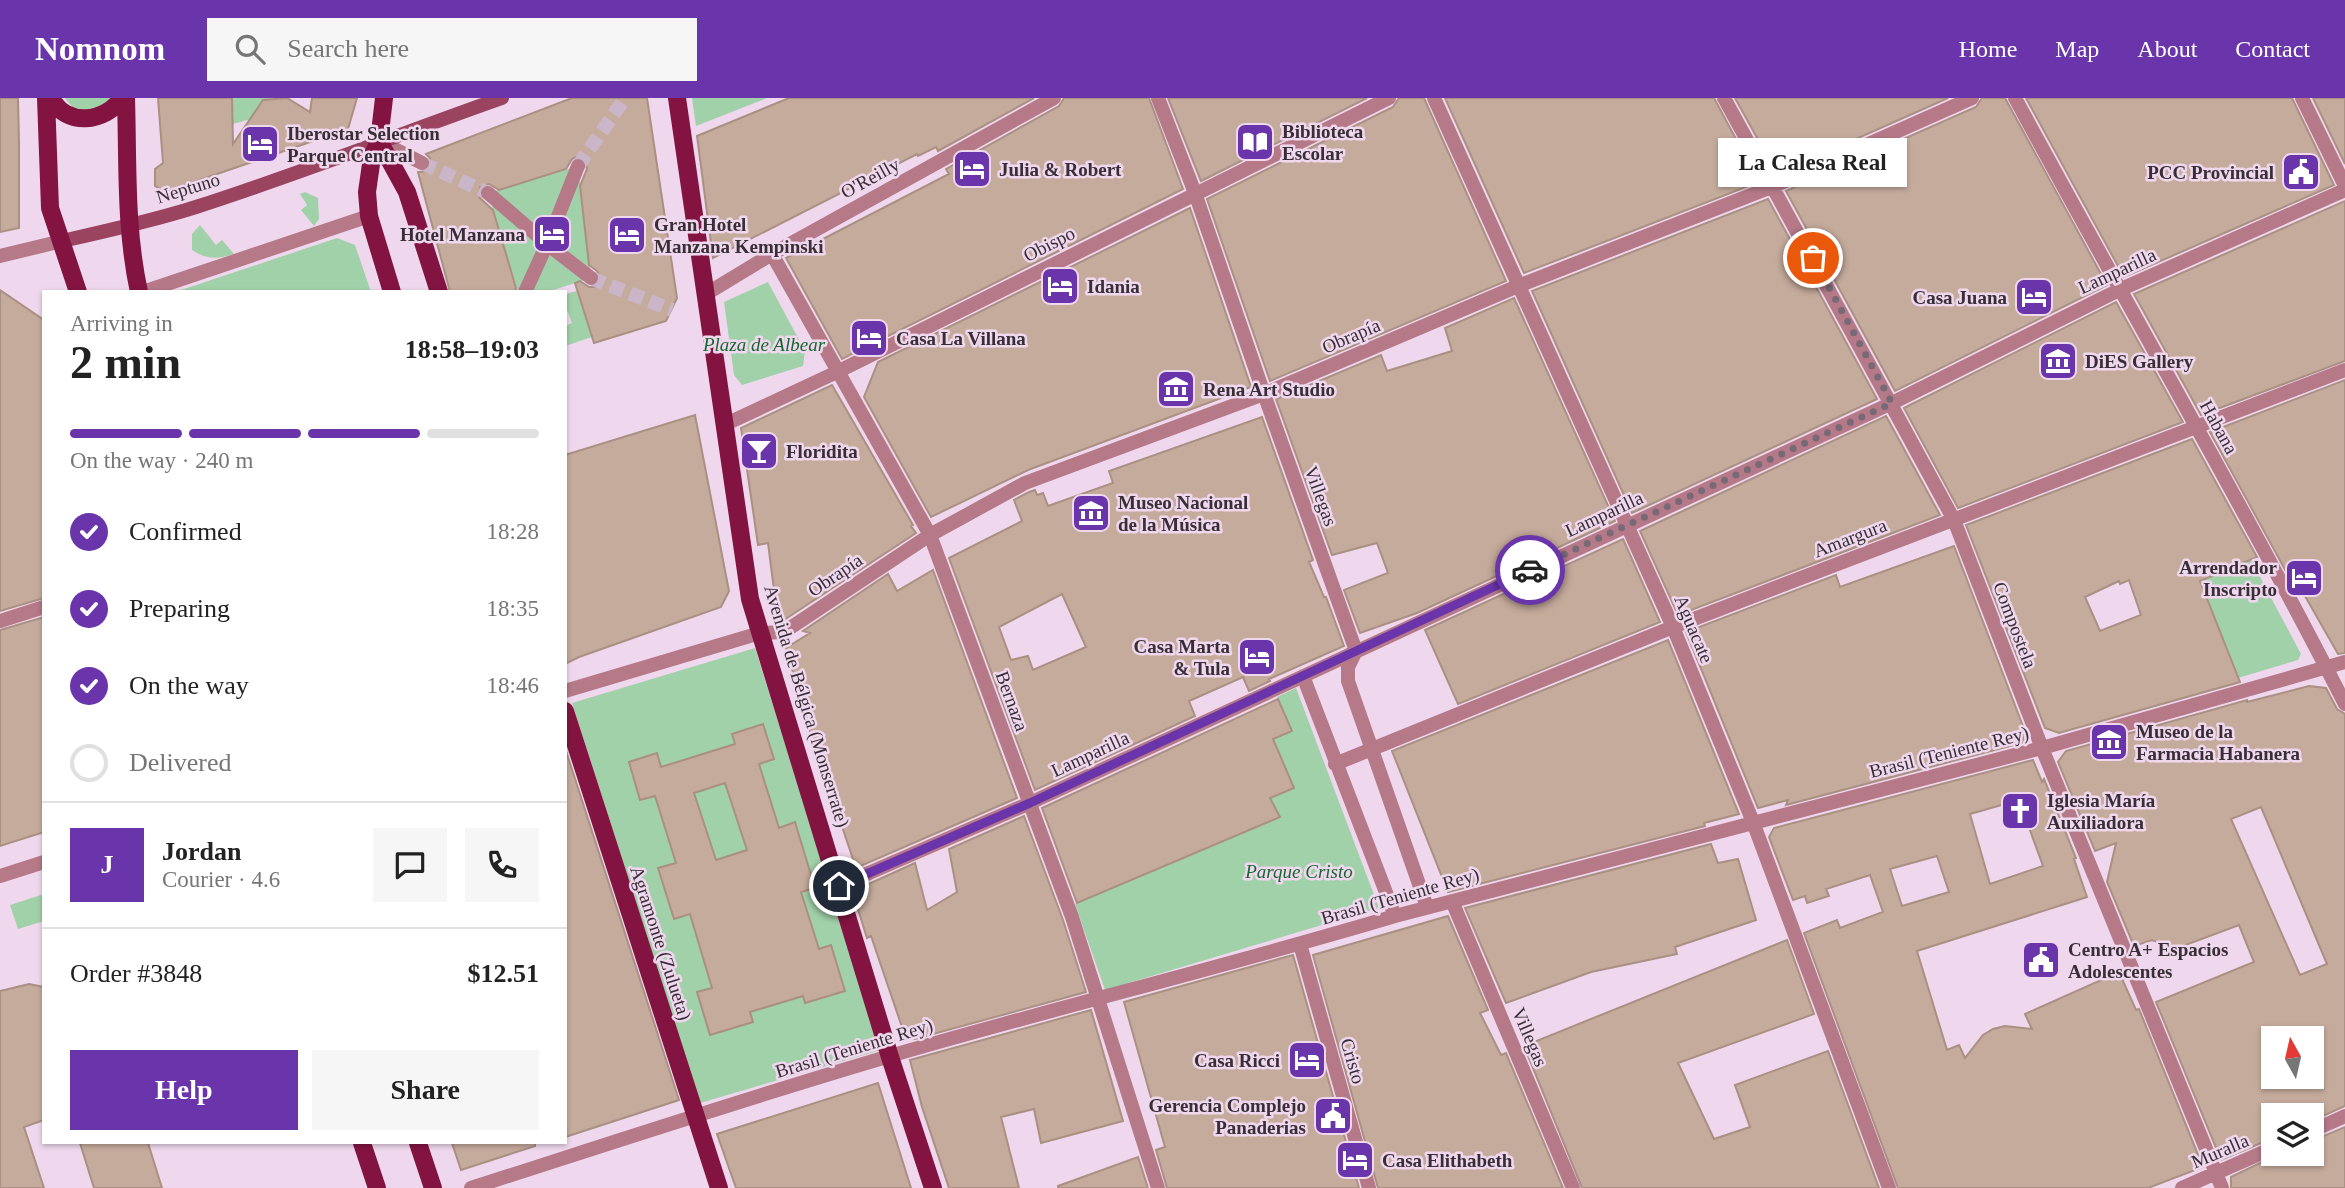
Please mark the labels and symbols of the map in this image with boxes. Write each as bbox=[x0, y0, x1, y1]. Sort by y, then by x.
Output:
library icon: Biblioteca Escolar bbox=[1234, 121, 1276, 163]
place label: Biblioteca Escolar bbox=[1282, 121, 1364, 164]
hotel icon: Iberostar Selection Parque Central bbox=[239, 123, 281, 165]
place label: Iberostar Selection Parque Central bbox=[287, 123, 440, 166]
callout: La Calesa Real bbox=[1718, 139, 1908, 188]
hotel icon: Julia & Robert bbox=[951, 148, 993, 190]
public building icon: PCC Provincial bbox=[2280, 151, 2322, 193]
street label: O'Reilly bbox=[837, 153, 903, 203]
place label: Julia & Robert bbox=[999, 159, 1122, 180]
place label: PCC Provincial bbox=[2147, 162, 2274, 183]
street label: Neptuno bbox=[154, 168, 222, 208]
hotel icon: Hotel Manzana bbox=[531, 213, 573, 255]
hotel icon: Gran Hotel Manzana Kempinski bbox=[606, 214, 648, 256]
place label: Gran Hotel Manzana Kempinski bbox=[654, 214, 823, 257]
street label: Obispo bbox=[1020, 222, 1078, 266]
place label: Hotel Manzana bbox=[400, 224, 525, 245]
pin bbox=[1783, 228, 1843, 288]
street label: Lamparilla bbox=[2075, 244, 2160, 298]
hotel icon: Idania bbox=[1039, 265, 1081, 307]
place label: Idania bbox=[1087, 276, 1140, 297]
hotel icon: Casa Juana bbox=[2013, 276, 2055, 318]
place label: Casa Juana bbox=[1913, 287, 2007, 308]
street label: Obrapía bbox=[1319, 314, 1384, 358]
hotel icon: Casa La Villana bbox=[848, 317, 890, 359]
place label: Casa La Villana bbox=[896, 328, 1026, 349]
park label: Plaza de Albear bbox=[702, 334, 826, 355]
museum icon: DiES Gallery bbox=[2037, 340, 2079, 382]
place label: DiES Gallery bbox=[2085, 351, 2194, 372]
museum icon: Rena Art Studio bbox=[1155, 368, 1197, 410]
place label: Rena Art Studio bbox=[1203, 379, 1335, 400]
street label: Habana bbox=[2196, 397, 2243, 458]
bar icon: Floridita bbox=[738, 430, 780, 472]
place label: Floridita bbox=[786, 441, 858, 462]
street label: Villegas bbox=[1300, 463, 1342, 529]
street label: Lamparilla bbox=[1562, 487, 1647, 541]
museum icon: Museo Nacional de la Música bbox=[1070, 492, 1112, 534]
place label: Museo Nacional de la Música bbox=[1118, 492, 1248, 535]
street label: Amargura bbox=[1810, 514, 1890, 562]
courier bbox=[1495, 535, 1565, 605]
street label: Obrapía bbox=[804, 549, 867, 601]
place label: Arrendador Inscripto bbox=[2179, 557, 2278, 600]
hotel icon: Arrendador Inscripto bbox=[2283, 557, 2325, 599]
street label: Compostela bbox=[1989, 579, 2041, 672]
street label: Avenida de Bélgica (Monserrate) bbox=[759, 582, 854, 830]
street label: Aguacate bbox=[1670, 592, 1718, 666]
place label: Casa Marta & Tula bbox=[1133, 636, 1230, 679]
hotel icon: Casa Marta & Tula bbox=[1236, 636, 1278, 678]
street label: Bernaza bbox=[991, 668, 1033, 734]
museum icon: Museo de la Farmacia Habanera bbox=[2088, 721, 2130, 763]
place label: Museo de la Farmacia Habanera bbox=[2136, 721, 2301, 764]
street label: Brasil (Teniente Rey) bbox=[1867, 722, 2031, 783]
street label: Lamparilla bbox=[1048, 727, 1133, 781]
church icon: Iglesia María Auxiliadora bbox=[1999, 790, 2041, 832]
place label: Iglesia María Auxiliadora bbox=[2047, 790, 2156, 833]
pin bbox=[809, 856, 869, 916]
park label: Parque Cristo bbox=[1244, 861, 1353, 882]
street label: Agramonte (Zulueta) bbox=[625, 863, 696, 1023]
street label: Brasil (Teniente Rey) bbox=[1319, 863, 1482, 930]
public building icon: Centro A+ Espacios Adolescentes bbox=[2020, 939, 2062, 981]
place label: Centro A+ Espacios Adolescentes bbox=[2068, 939, 2228, 982]
street label: Villegas bbox=[1508, 1004, 1552, 1070]
street label: Brasil (Teniente Rey) bbox=[773, 1014, 935, 1083]
north arrow bbox=[2261, 1026, 2324, 1088]
street label: Cristo bbox=[1337, 1036, 1369, 1086]
hotel icon: Casa Ricci bbox=[1286, 1039, 1328, 1081]
place label: Casa Ricci bbox=[1194, 1050, 1280, 1071]
place label: Gerencia Complejo Panaderias bbox=[1149, 1095, 1306, 1138]
public building icon: Gerencia Complejo Panaderias bbox=[1312, 1095, 1354, 1137]
street label: Muralla bbox=[2188, 1129, 2252, 1172]
hotel icon: Casa Elithabeth bbox=[1334, 1139, 1376, 1181]
place label: Casa Elithabeth bbox=[1382, 1150, 1513, 1171]

